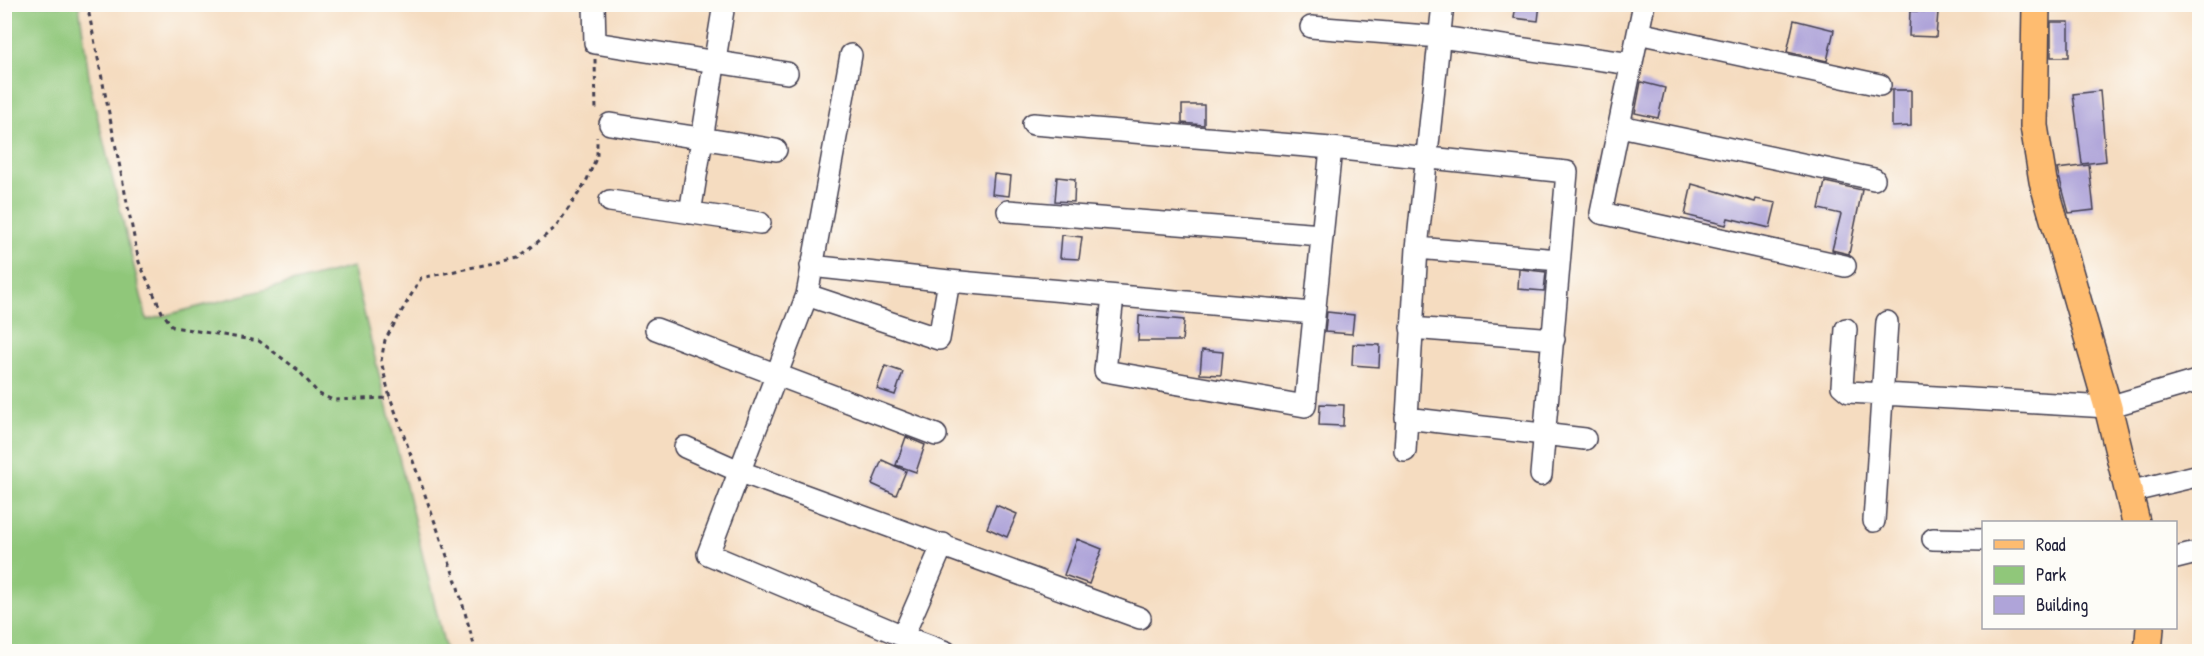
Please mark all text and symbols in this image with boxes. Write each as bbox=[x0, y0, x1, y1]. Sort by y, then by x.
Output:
legend bbox=[1982, 521, 2177, 629]
text: Road bbox=[2036, 532, 2066, 557]
text: Park bbox=[2036, 562, 2067, 587]
text: Building bbox=[2036, 592, 2088, 617]

